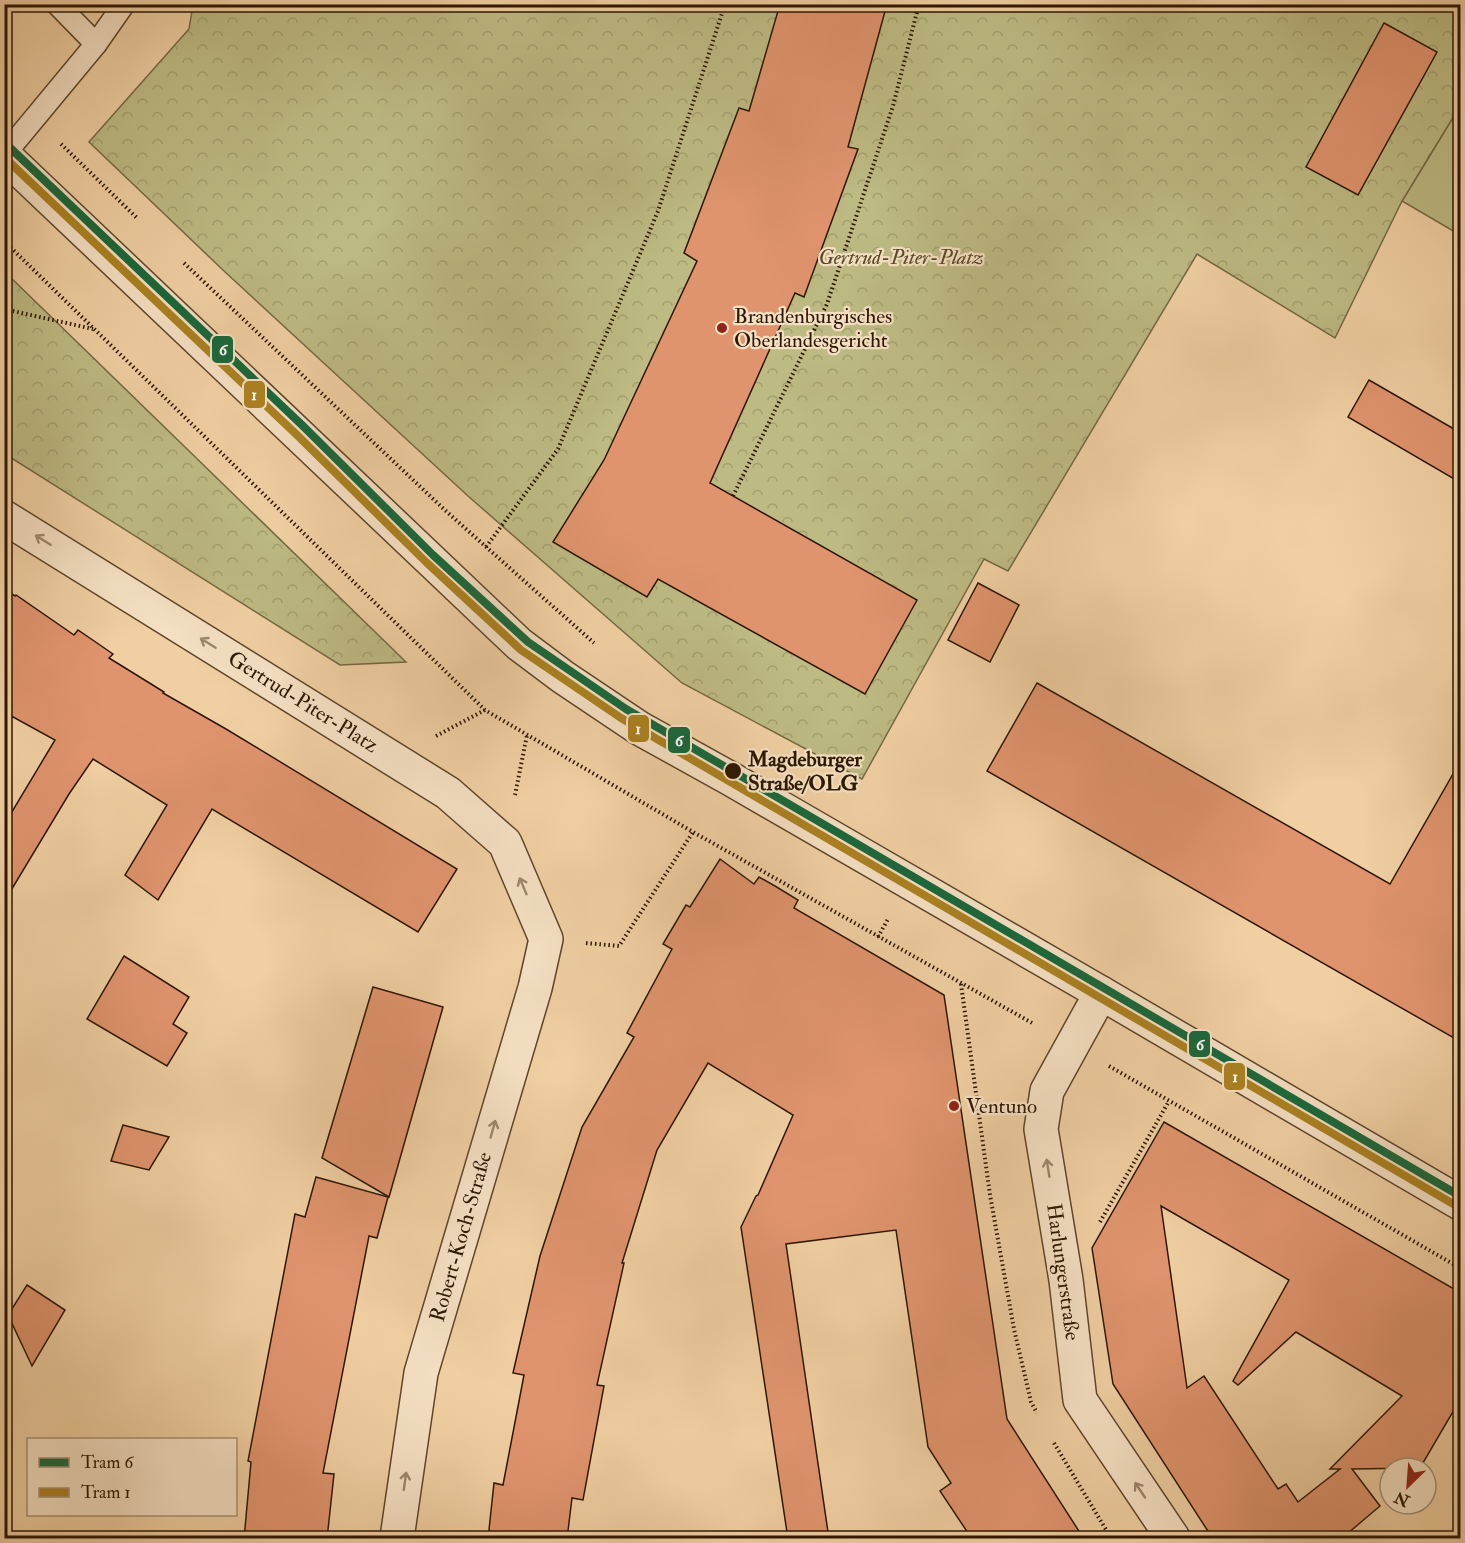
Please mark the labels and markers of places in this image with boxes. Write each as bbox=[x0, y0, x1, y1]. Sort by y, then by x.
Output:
place label: Brandenburgisches Oberlandesgericht bbox=[734, 303, 892, 354]
marker: Brandenburgisches Oberlandesgericht bbox=[715, 321, 729, 335]
place label: Magdeburger Straße/OLG bbox=[747, 746, 863, 797]
marker: Magdeburger Straße/OLG bbox=[723, 761, 743, 781]
place label: Ventuno bbox=[966, 1093, 1037, 1120]
marker: Ventuno bbox=[947, 1099, 961, 1113]

